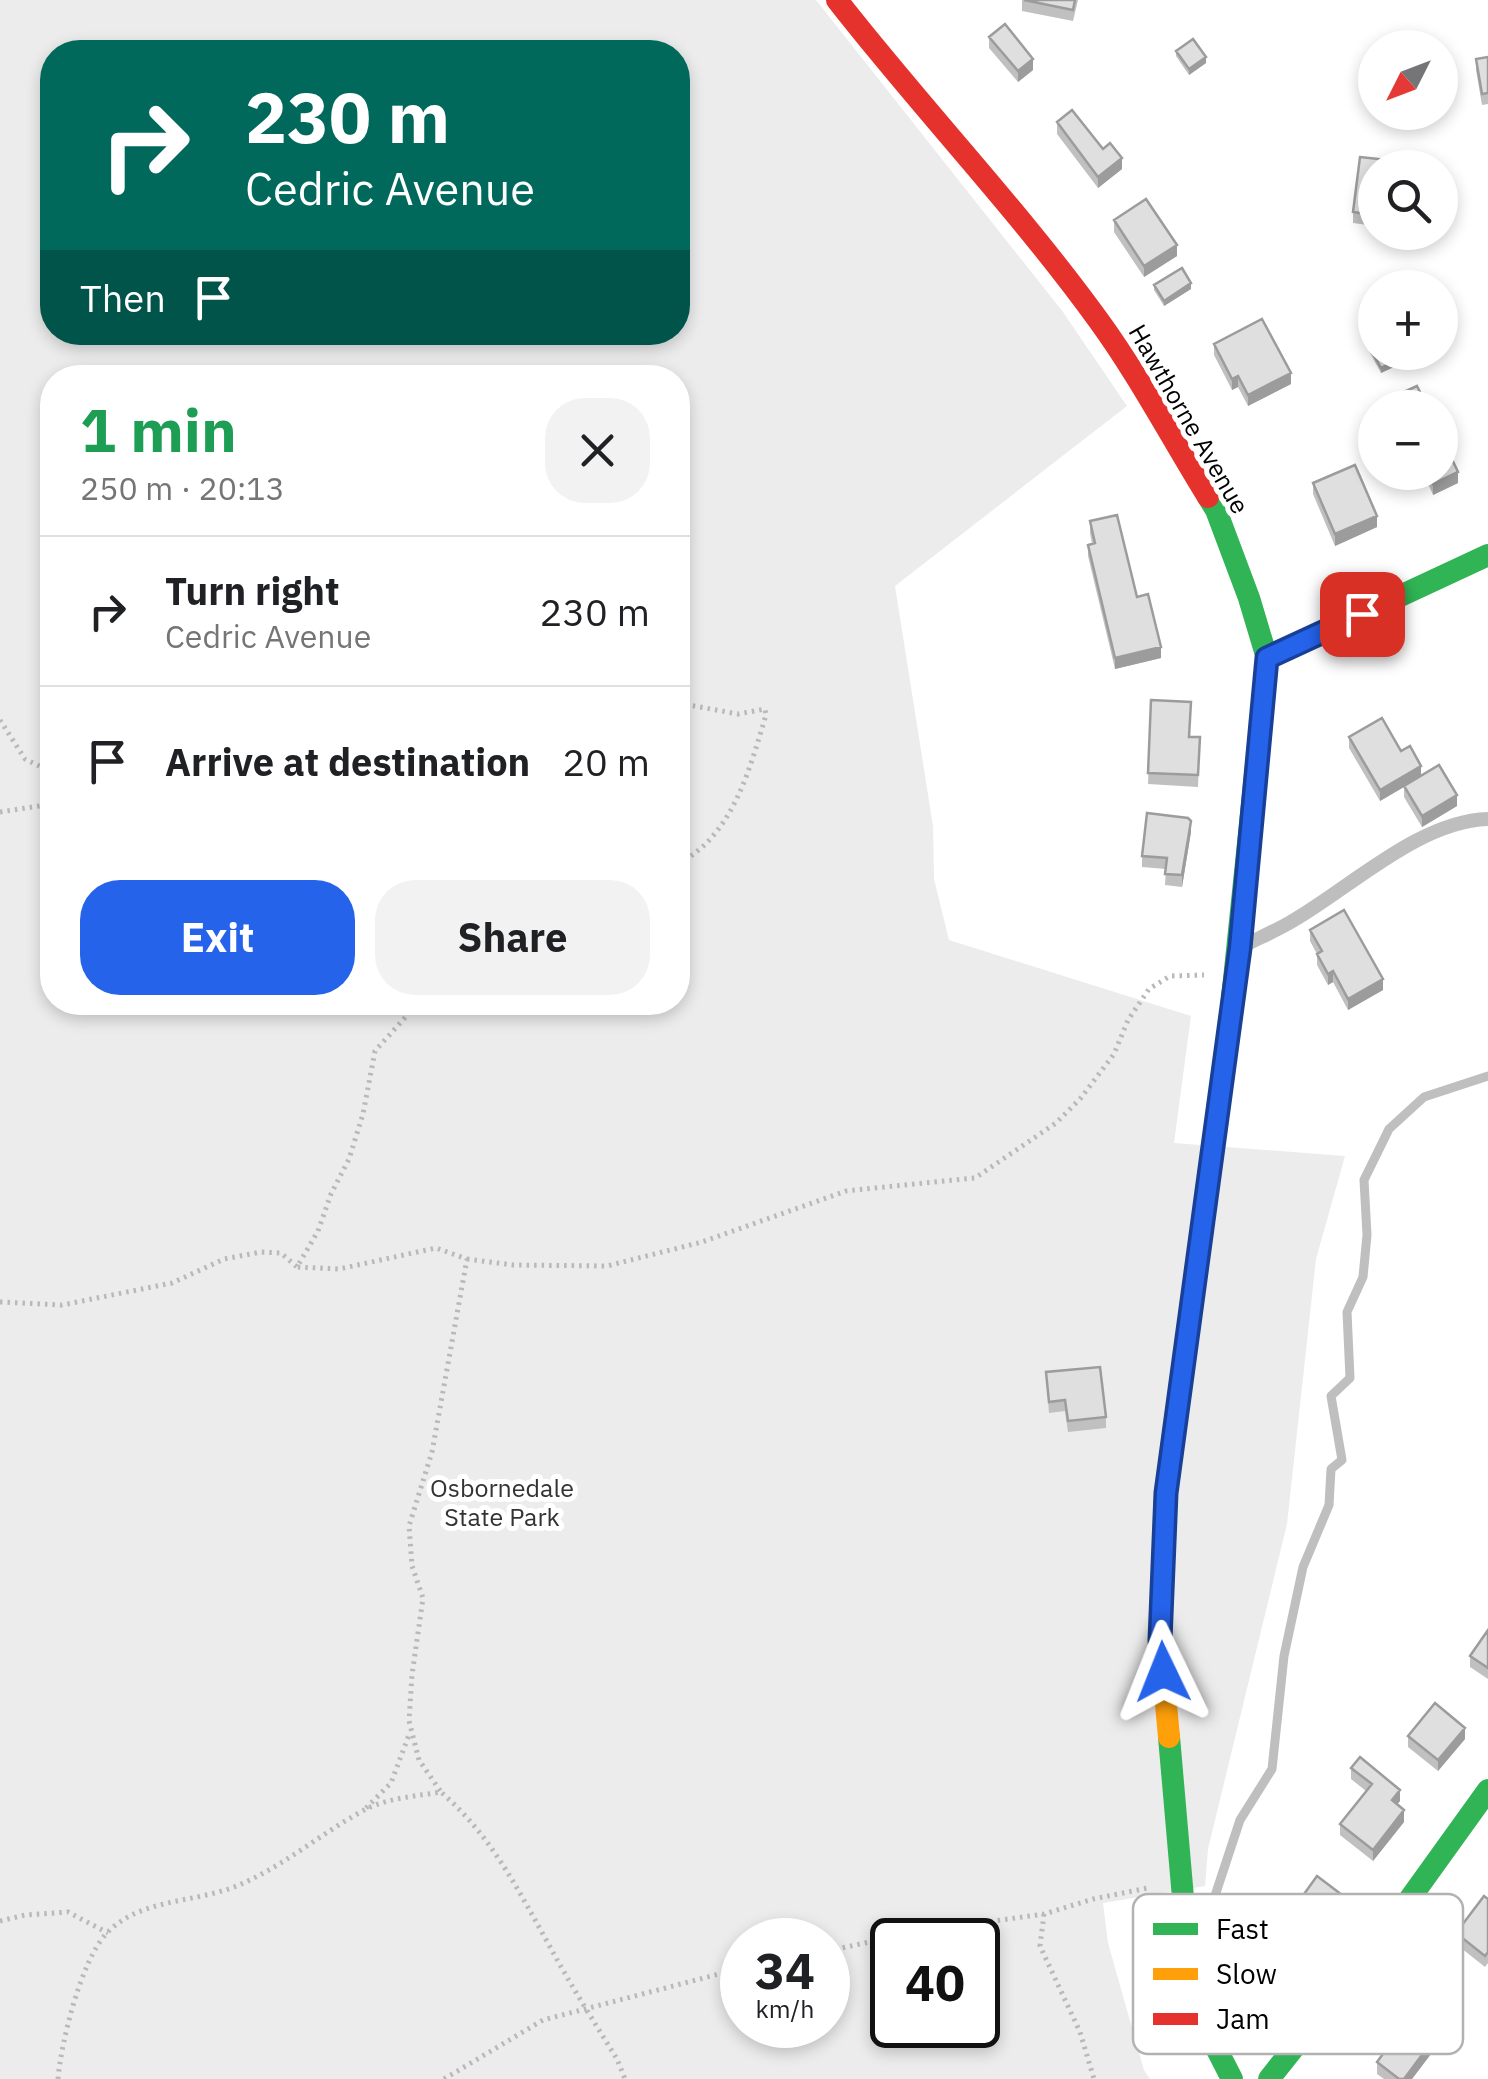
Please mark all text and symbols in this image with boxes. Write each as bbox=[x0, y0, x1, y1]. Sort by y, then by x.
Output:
north arrow bbox=[1358, 30, 1458, 130]
map controls bbox=[1358, 30, 1458, 490]
text: 230 m bbox=[245, 71, 450, 162]
icon: right bbox=[80, 80, 210, 210]
button: search bbox=[1358, 150, 1458, 250]
text: Cedric Avenue bbox=[245, 159, 535, 217]
icon: arrive bbox=[186, 270, 241, 325]
button: + bbox=[1358, 270, 1458, 370]
text: Then bbox=[80, 273, 166, 322]
street label: Hawthorne Avenue bbox=[1122, 318, 1257, 519]
text: 1 min bbox=[80, 390, 237, 469]
button: − bbox=[1358, 390, 1458, 490]
button: close bbox=[545, 398, 650, 503]
text: 250 m · 20:13 bbox=[80, 467, 285, 509]
text: Turn right bbox=[165, 566, 340, 615]
pin bbox=[1320, 572, 1405, 657]
icon: right bbox=[80, 584, 135, 639]
text: 230 m bbox=[539, 587, 650, 636]
icon: arrive bbox=[1335, 587, 1390, 642]
text: Cedric Avenue bbox=[165, 615, 371, 657]
icon: arrive bbox=[80, 734, 135, 789]
text: Arrive at destination bbox=[165, 737, 530, 786]
text: 20 m bbox=[562, 737, 650, 786]
button: Exit bbox=[80, 880, 355, 995]
button: Share bbox=[375, 880, 650, 995]
park label: Osbornedale State Park bbox=[430, 1471, 574, 1533]
position arrow bbox=[1111, 1620, 1215, 1724]
legend bbox=[1133, 1894, 1463, 2054]
text: Fast bbox=[1216, 1910, 1269, 1947]
speed limit sign: 40 bbox=[870, 1918, 1000, 2048]
text: 34 bbox=[755, 1938, 815, 2003]
text: Slow bbox=[1216, 1955, 1277, 1992]
text: km/h bbox=[756, 1992, 814, 2025]
text: Jam bbox=[1216, 2000, 1270, 2037]

